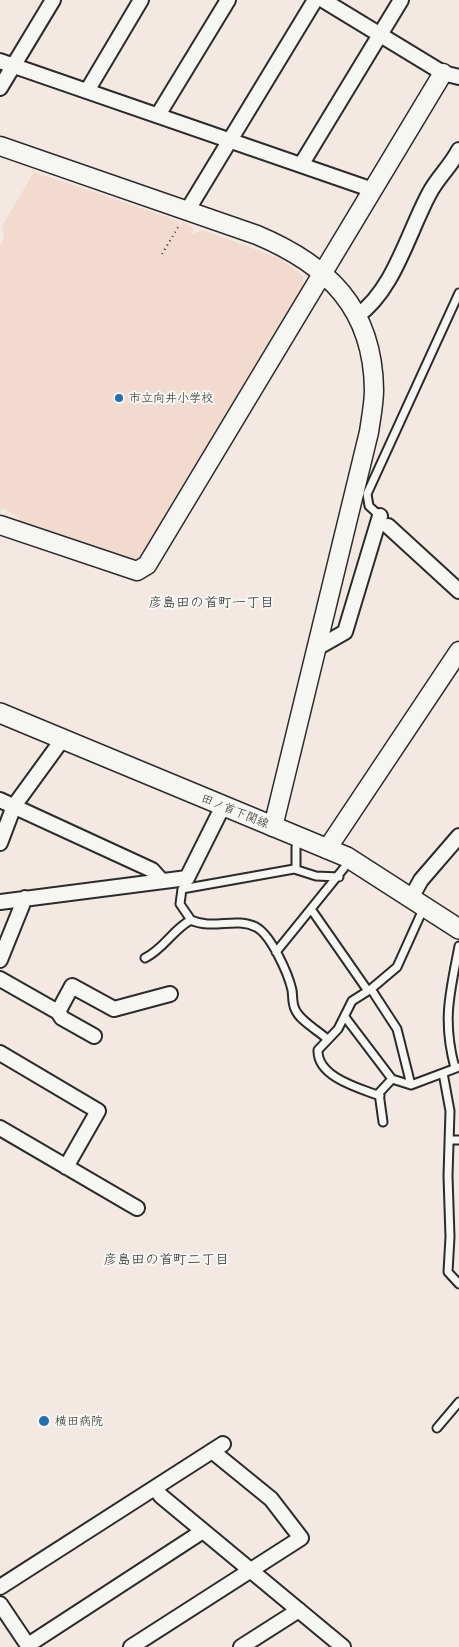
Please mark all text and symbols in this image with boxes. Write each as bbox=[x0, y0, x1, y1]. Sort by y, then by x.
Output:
place label: 市立向井小学校 bbox=[129, 391, 213, 405]
marker: 市立向井小学校 bbox=[113, 392, 125, 404]
district label: 彦島田の首町一丁目 bbox=[148, 595, 274, 611]
street label: 田ノ首下関線 bbox=[199, 791, 271, 831]
district label: 彦島田の首町二丁目 bbox=[103, 1252, 229, 1268]
marker: 横田病院 bbox=[37, 1414, 51, 1428]
place label: 横田病院 bbox=[55, 1414, 103, 1428]

